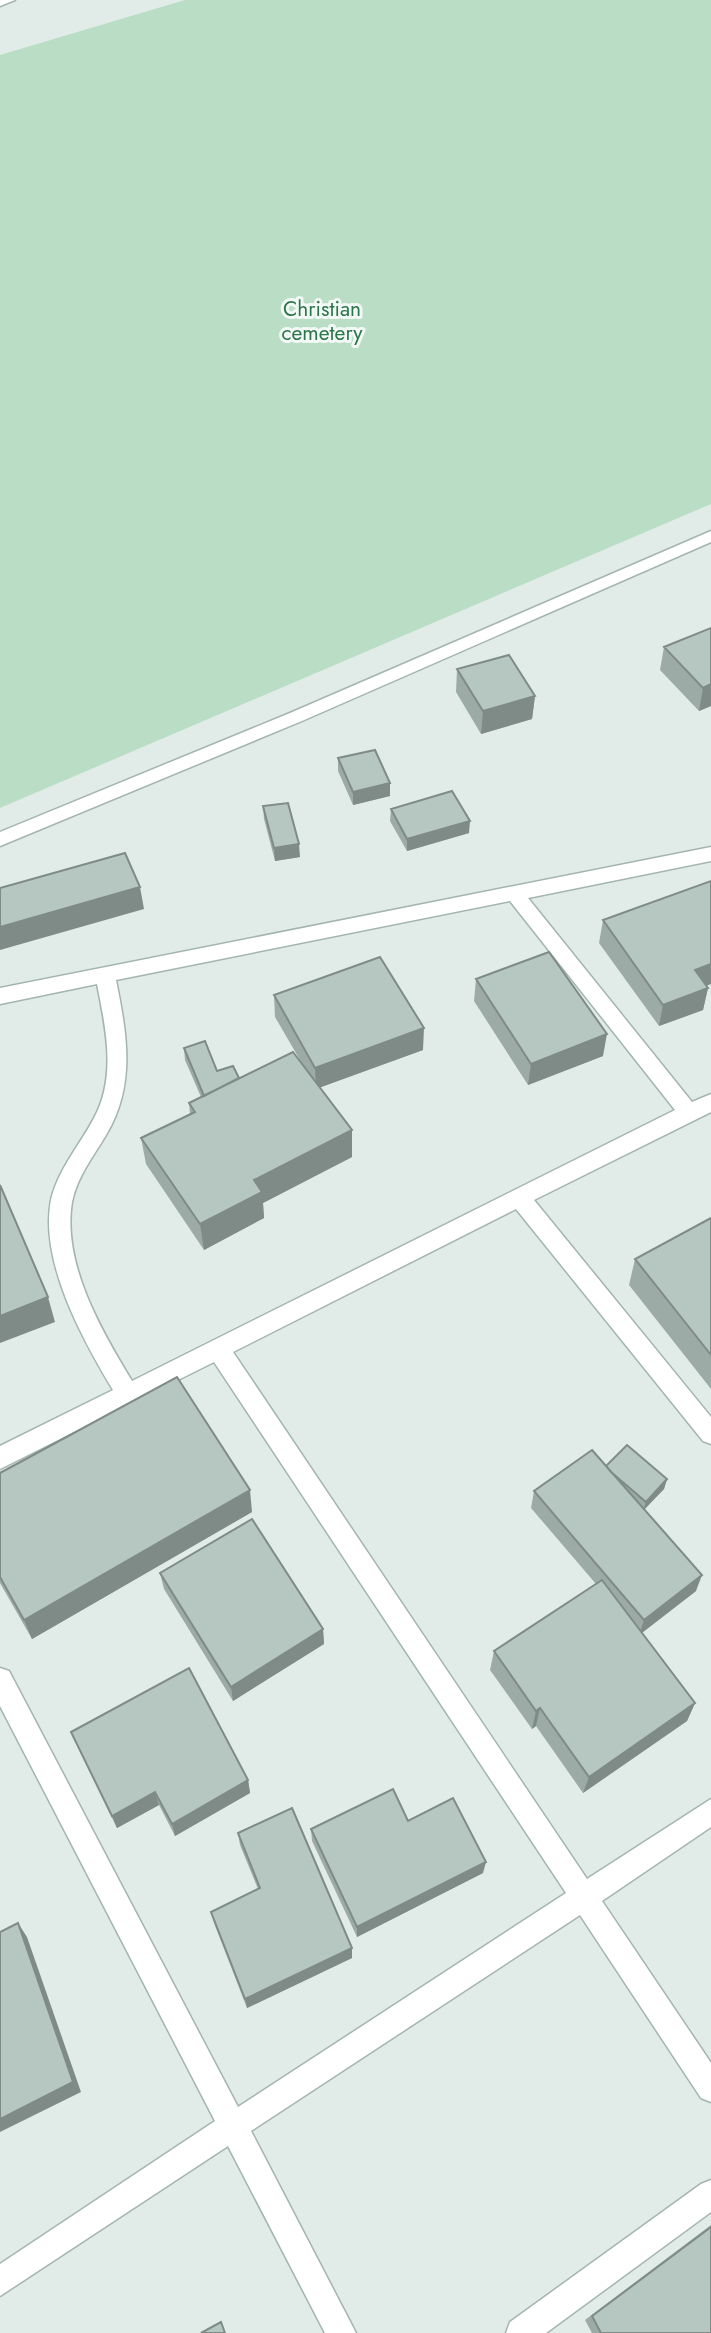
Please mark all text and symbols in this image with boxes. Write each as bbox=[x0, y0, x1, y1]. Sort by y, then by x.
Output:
park label: Christian cemetery bbox=[282, 294, 363, 348]

